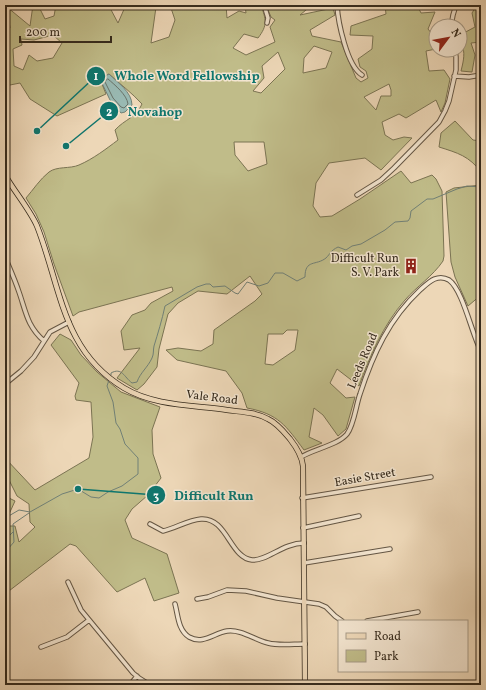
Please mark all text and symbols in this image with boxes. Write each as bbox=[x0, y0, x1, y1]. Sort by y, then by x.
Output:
scale bar bbox=[20, 18, 111, 44]
north arrow bbox=[428, 18, 468, 58]
text: 200 m bbox=[26, 25, 60, 41]
text: N bbox=[447, 26, 464, 41]
callout: Whole Word Fellowship bbox=[86, 63, 268, 88]
text: Whole Word Fellowship bbox=[114, 68, 260, 86]
text: 1 bbox=[94, 69, 99, 85]
callout: Novahop bbox=[99, 99, 190, 124]
text: Novahop bbox=[128, 104, 182, 122]
text: 2 bbox=[106, 105, 112, 121]
place label: Difficult Run S. V. Park bbox=[331, 251, 399, 281]
building icon: Difficult Run S. V. Park bbox=[402, 257, 420, 275]
street label: Leeds Road bbox=[344, 330, 382, 392]
street label: Vale Road bbox=[185, 387, 239, 409]
street label: Easie Street bbox=[333, 465, 397, 491]
callout: Difficult Run bbox=[146, 483, 262, 508]
text: Difficult Run bbox=[174, 488, 254, 506]
text: 3 bbox=[153, 489, 159, 505]
legend bbox=[338, 620, 468, 672]
text: Road bbox=[374, 629, 401, 645]
text: Park bbox=[374, 649, 399, 665]

